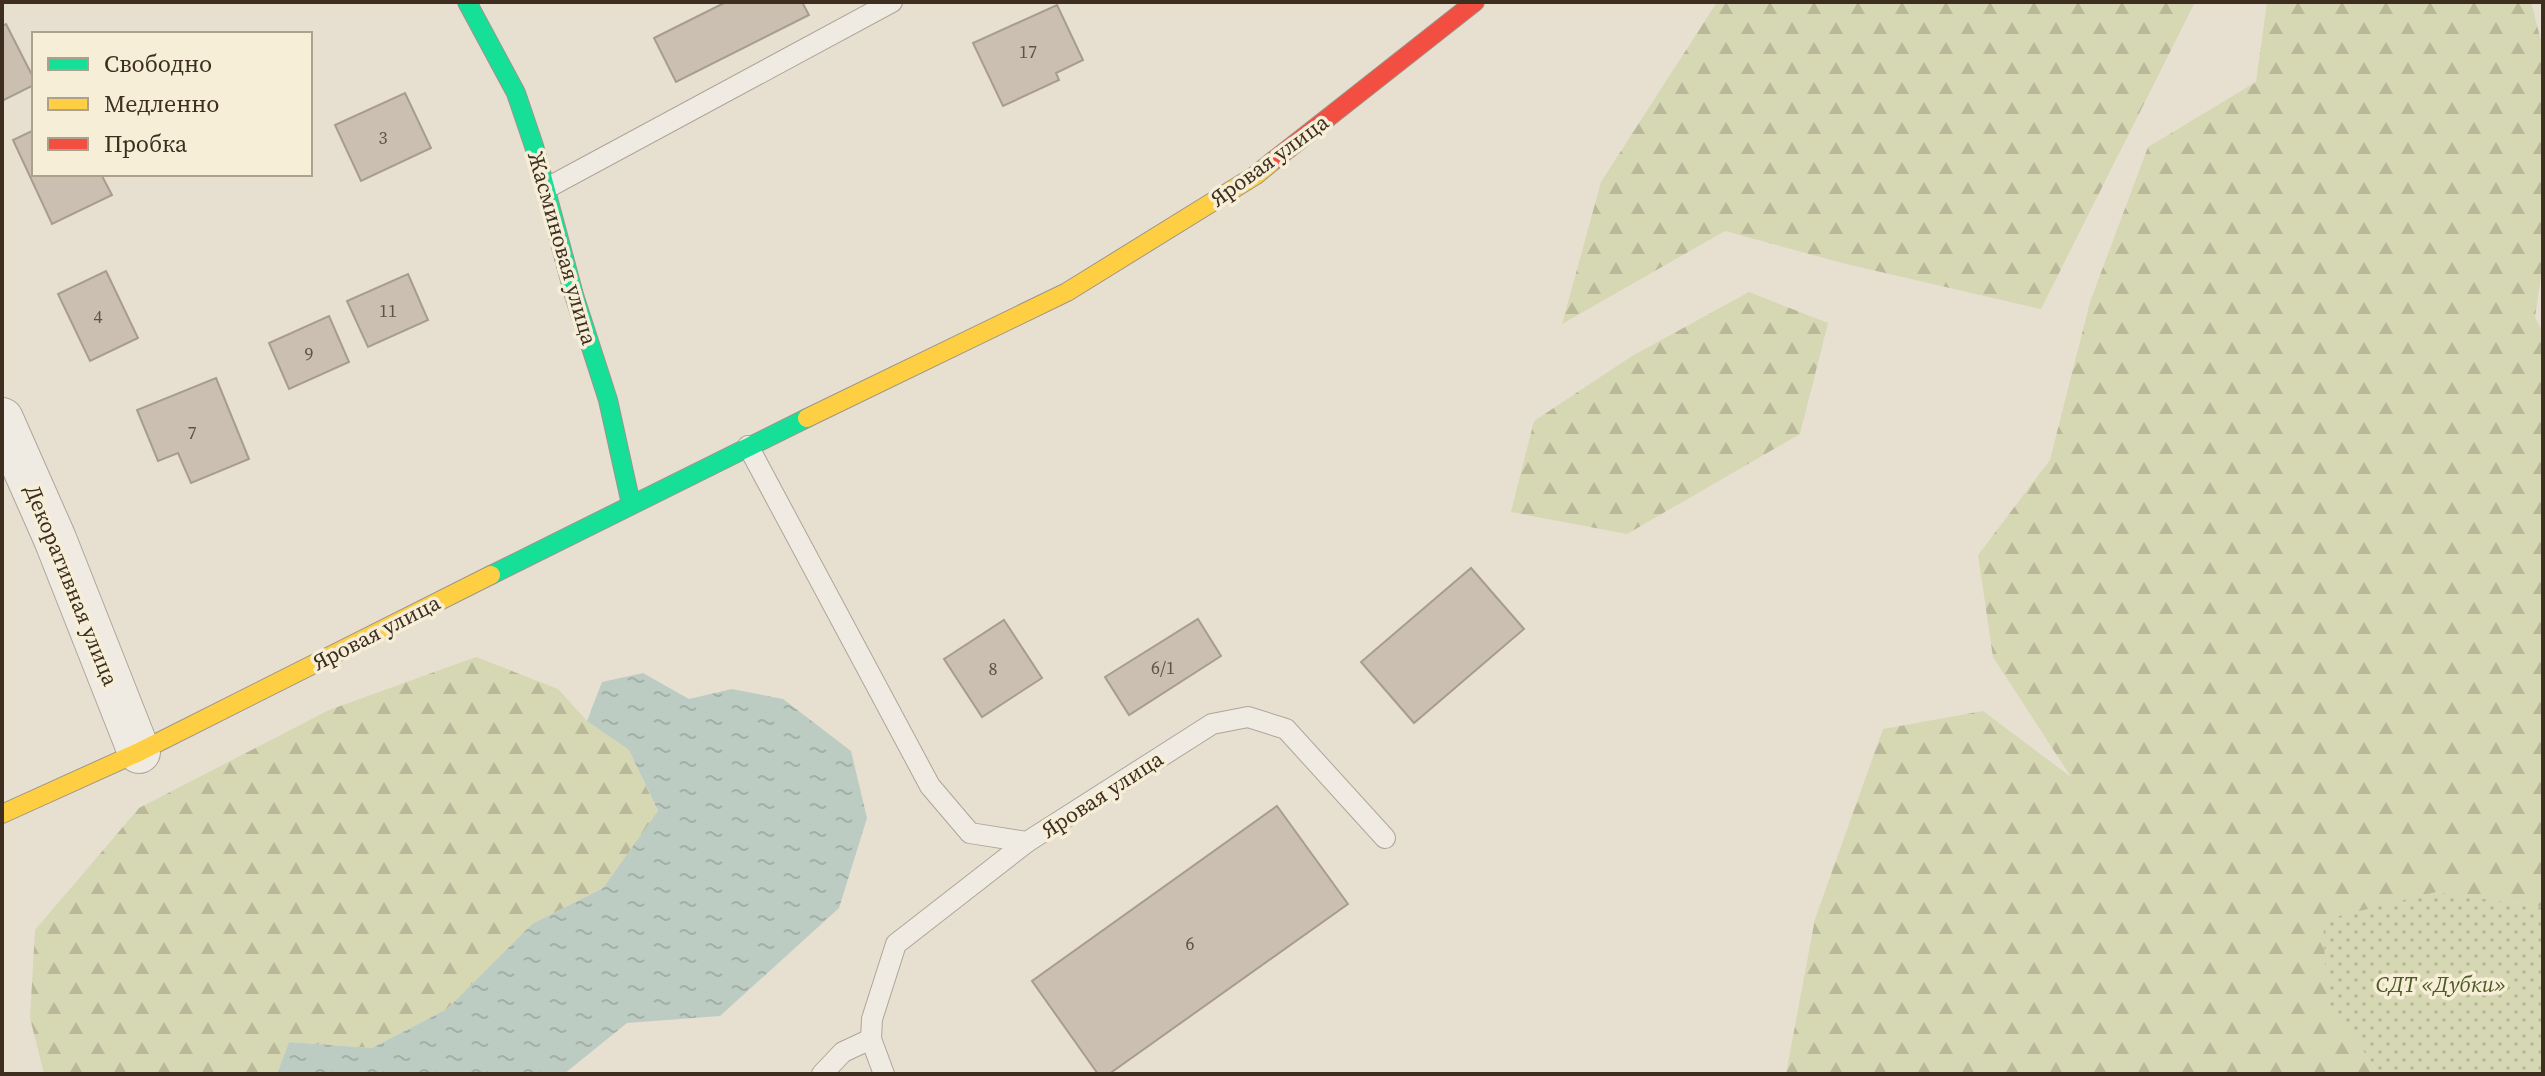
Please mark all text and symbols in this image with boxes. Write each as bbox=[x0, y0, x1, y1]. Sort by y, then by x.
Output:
legend bbox=[32, 32, 312, 176]
house number: 17 bbox=[1019, 39, 1037, 64]
text: Свободно bbox=[104, 47, 212, 80]
text: Медленно bbox=[104, 87, 219, 120]
street label: Яровая улица bbox=[1204, 106, 1335, 213]
house number: 3 bbox=[379, 125, 388, 150]
text: Пробка bbox=[104, 127, 188, 160]
street label: Жасминовая улица bbox=[521, 148, 605, 349]
house number: 11 bbox=[379, 298, 397, 323]
house number: 4 bbox=[94, 304, 103, 329]
house number: 9 bbox=[305, 341, 314, 366]
house number: 7 bbox=[188, 420, 197, 445]
street label: Декоративная улица bbox=[18, 480, 126, 691]
street label: Яровая улица bbox=[307, 587, 446, 677]
house number: 6/1 bbox=[1151, 655, 1175, 680]
house number: 8 bbox=[989, 656, 998, 681]
street label: Яровая улица bbox=[1035, 743, 1169, 845]
house number: 6 bbox=[1186, 931, 1195, 956]
park label: СДТ «Дубки» bbox=[2376, 969, 2506, 999]

